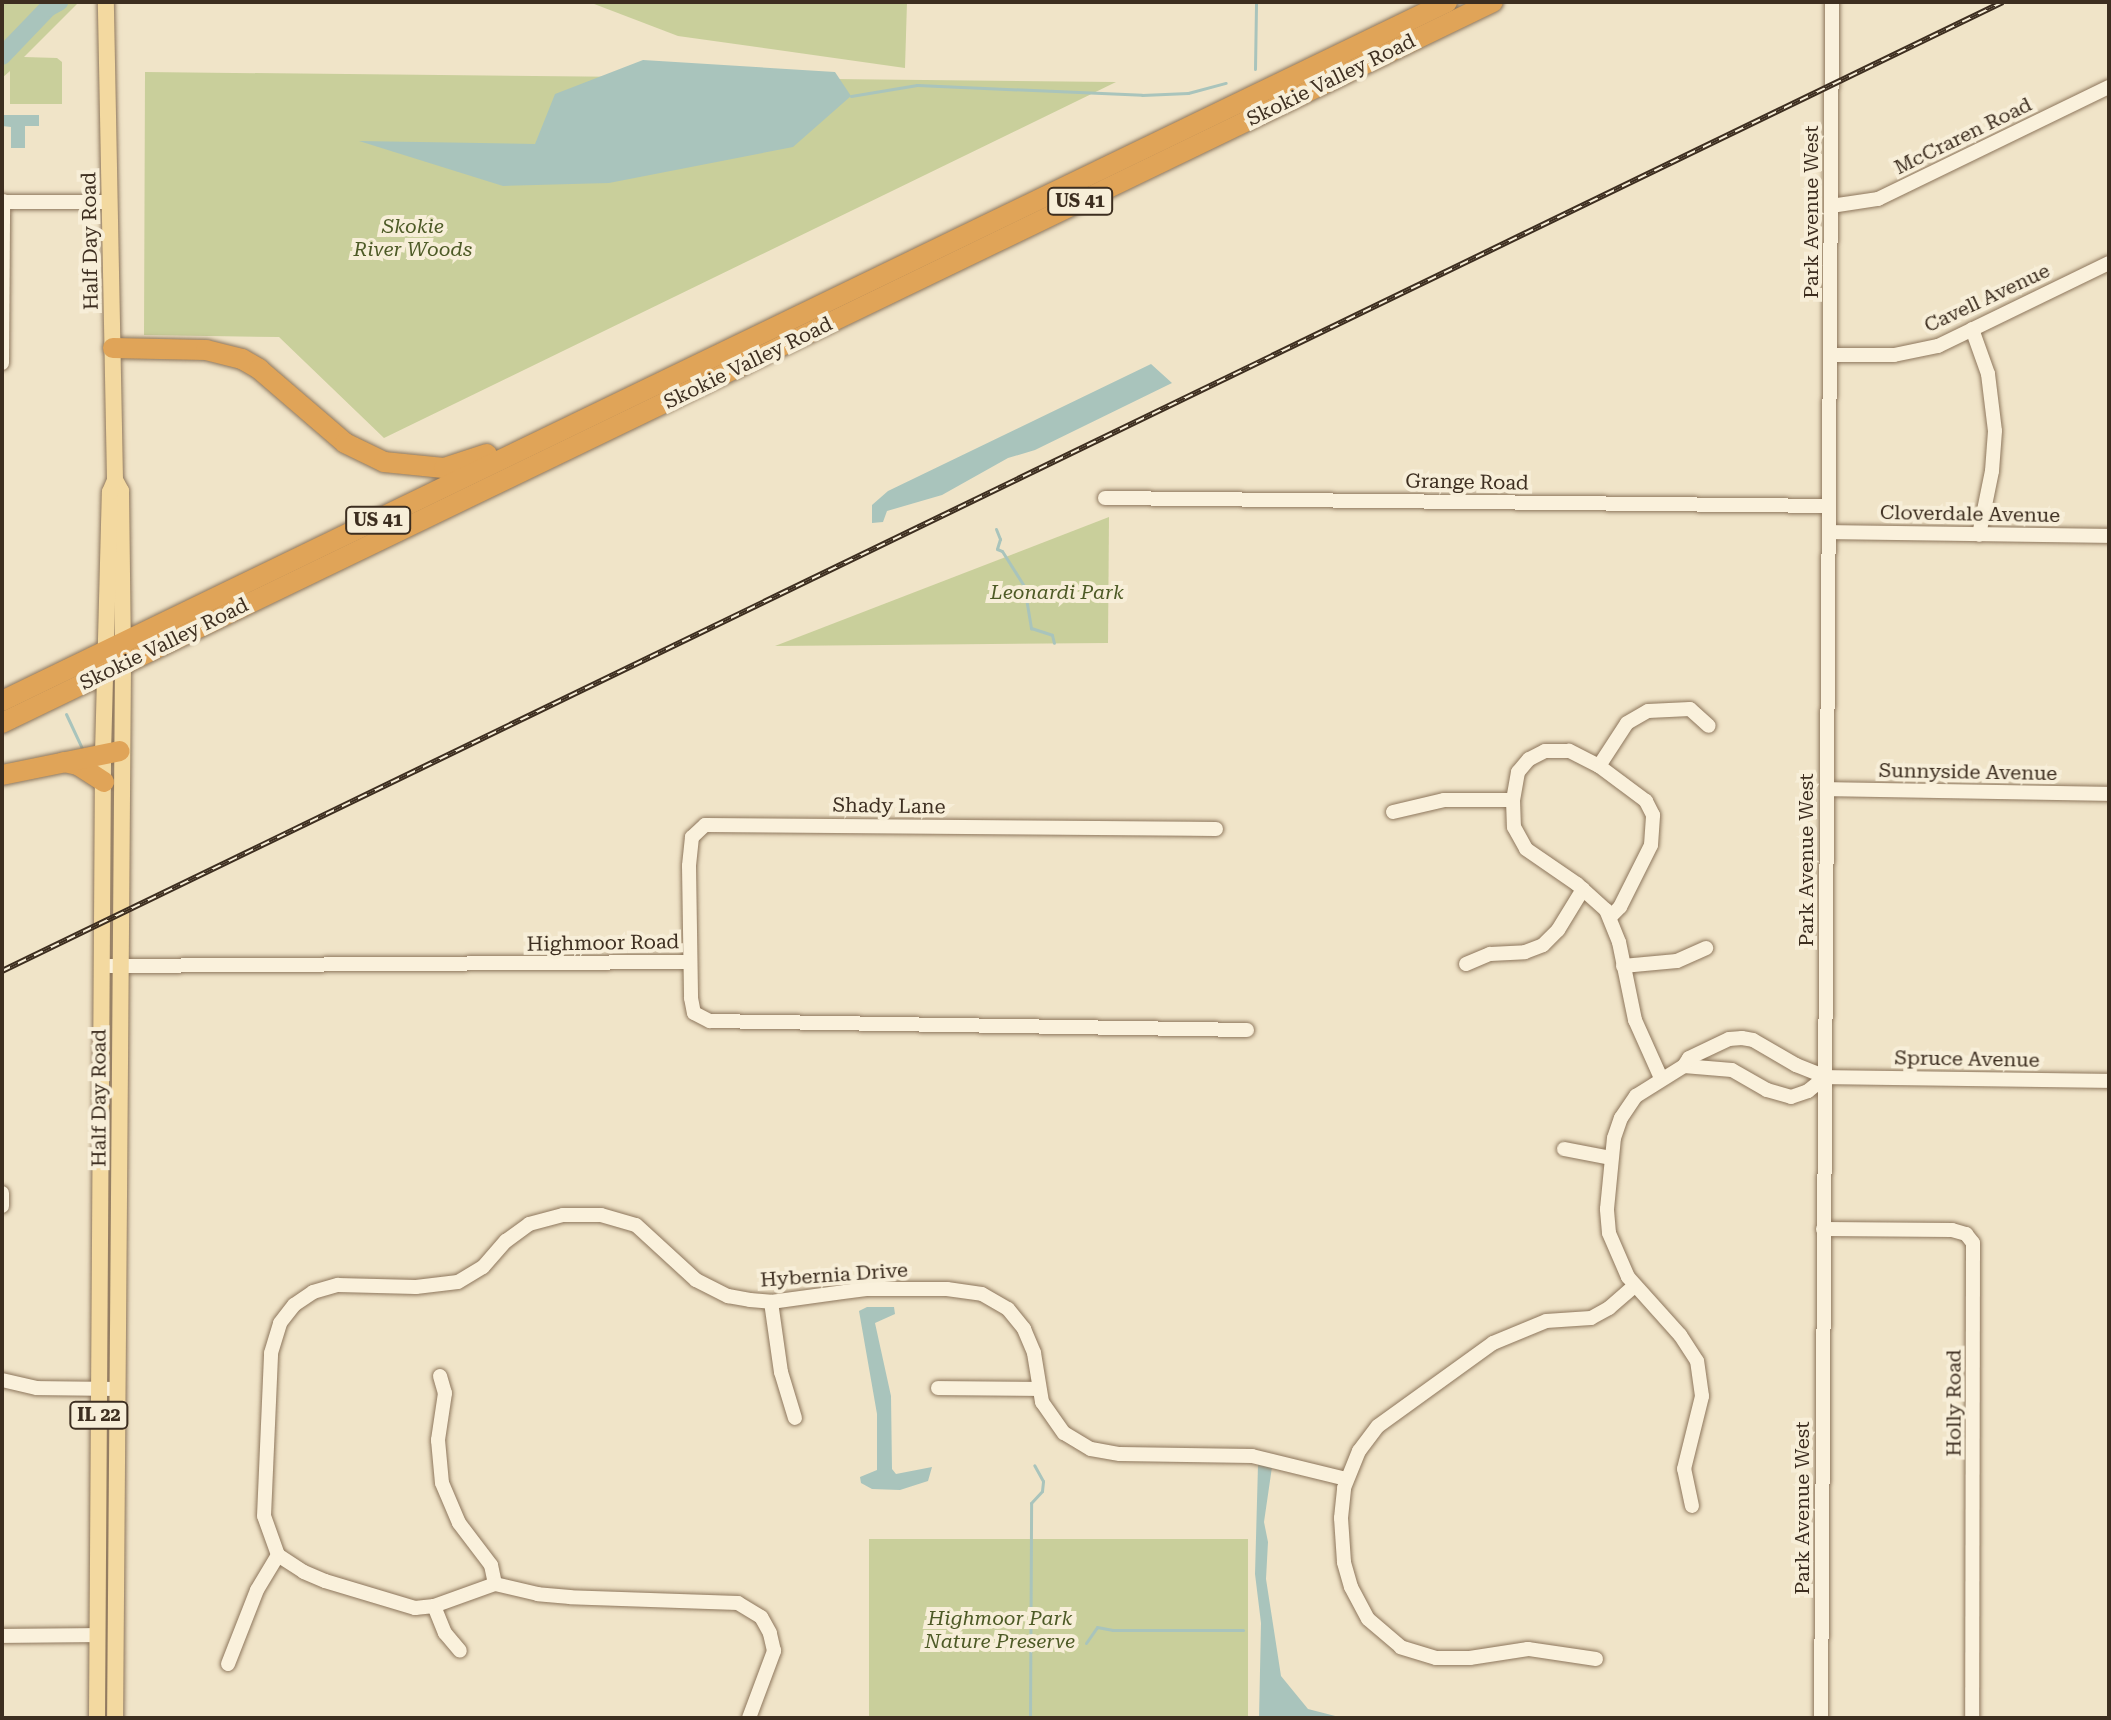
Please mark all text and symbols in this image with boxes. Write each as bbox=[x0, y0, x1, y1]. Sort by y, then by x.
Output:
street label: Skokie Valley Road bbox=[1243, 29, 1419, 131]
street label: McCraren Road bbox=[1890, 92, 2036, 180]
street label: Park Avenue West bbox=[1799, 125, 1823, 299]
street label: Half Day Road bbox=[77, 172, 103, 310]
road number: US 41 bbox=[1046, 187, 1114, 215]
park label: Skokie River Woods bbox=[354, 215, 472, 262]
street label: Cavell Avenue bbox=[1920, 258, 2054, 338]
street label: Skokie Valley Road bbox=[660, 312, 836, 414]
street label: Grange Road bbox=[1405, 469, 1529, 495]
street label: Cloverdale Avenue bbox=[1880, 500, 2060, 528]
road number: US 41 bbox=[344, 506, 412, 534]
park label: Leonardi Park bbox=[990, 580, 1124, 604]
street label: Skokie Valley Road bbox=[76, 593, 252, 695]
street label: Sunnyside Avenue bbox=[1879, 758, 2057, 786]
street label: Park Avenue West bbox=[1794, 773, 1818, 947]
street label: Shady Lane bbox=[832, 793, 946, 819]
street label: Highmoor Road bbox=[527, 930, 679, 956]
street label: Half Day Road bbox=[87, 1029, 111, 1167]
street label: Spruce Avenue bbox=[1894, 1046, 2040, 1072]
street label: Hybernia Drive bbox=[759, 1258, 909, 1292]
street label: Holly Road bbox=[1942, 1349, 1966, 1457]
road number: IL 22 bbox=[69, 1401, 129, 1429]
street label: Park Avenue West bbox=[1790, 1421, 1814, 1595]
park label: Highmoor Park Nature Preserve bbox=[925, 1606, 1075, 1653]

